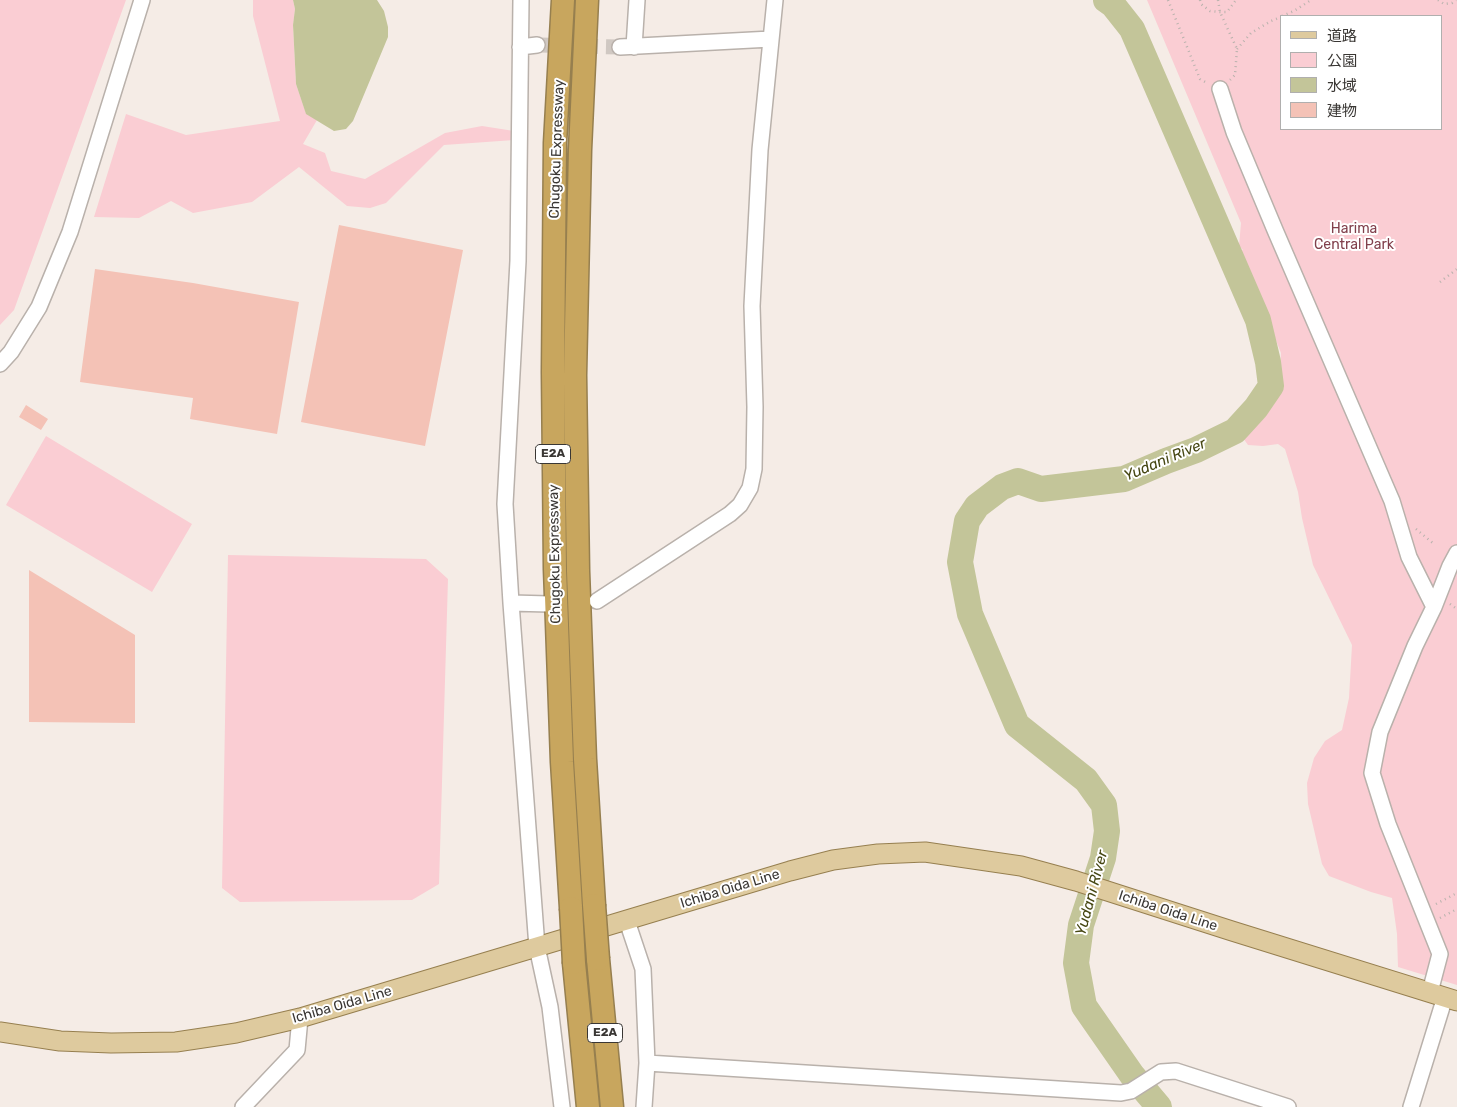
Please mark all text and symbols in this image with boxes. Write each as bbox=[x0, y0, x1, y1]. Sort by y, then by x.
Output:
legend bbox=[1280, 15, 1442, 130]
text: 道路 bbox=[1327, 27, 1357, 45]
text: 公園 bbox=[1327, 52, 1357, 70]
text: 水域 bbox=[1327, 77, 1357, 95]
street label: Chugoku Expressway bbox=[546, 79, 568, 219]
text: 建物 bbox=[1327, 102, 1357, 120]
park label: Harima Central Park bbox=[1314, 221, 1394, 253]
water label: Yudani River bbox=[1121, 435, 1209, 485]
road number: E2A bbox=[536, 444, 570, 464]
street label: Chugoku Expressway bbox=[545, 484, 565, 624]
water label: Yudani River bbox=[1072, 848, 1112, 938]
street label: Ichiba Oida Line bbox=[678, 866, 782, 912]
street label: Ichiba Oida Line bbox=[1116, 887, 1220, 935]
street label: Ichiba Oida Line bbox=[290, 983, 394, 1027]
road number: E2A bbox=[588, 1024, 622, 1042]

